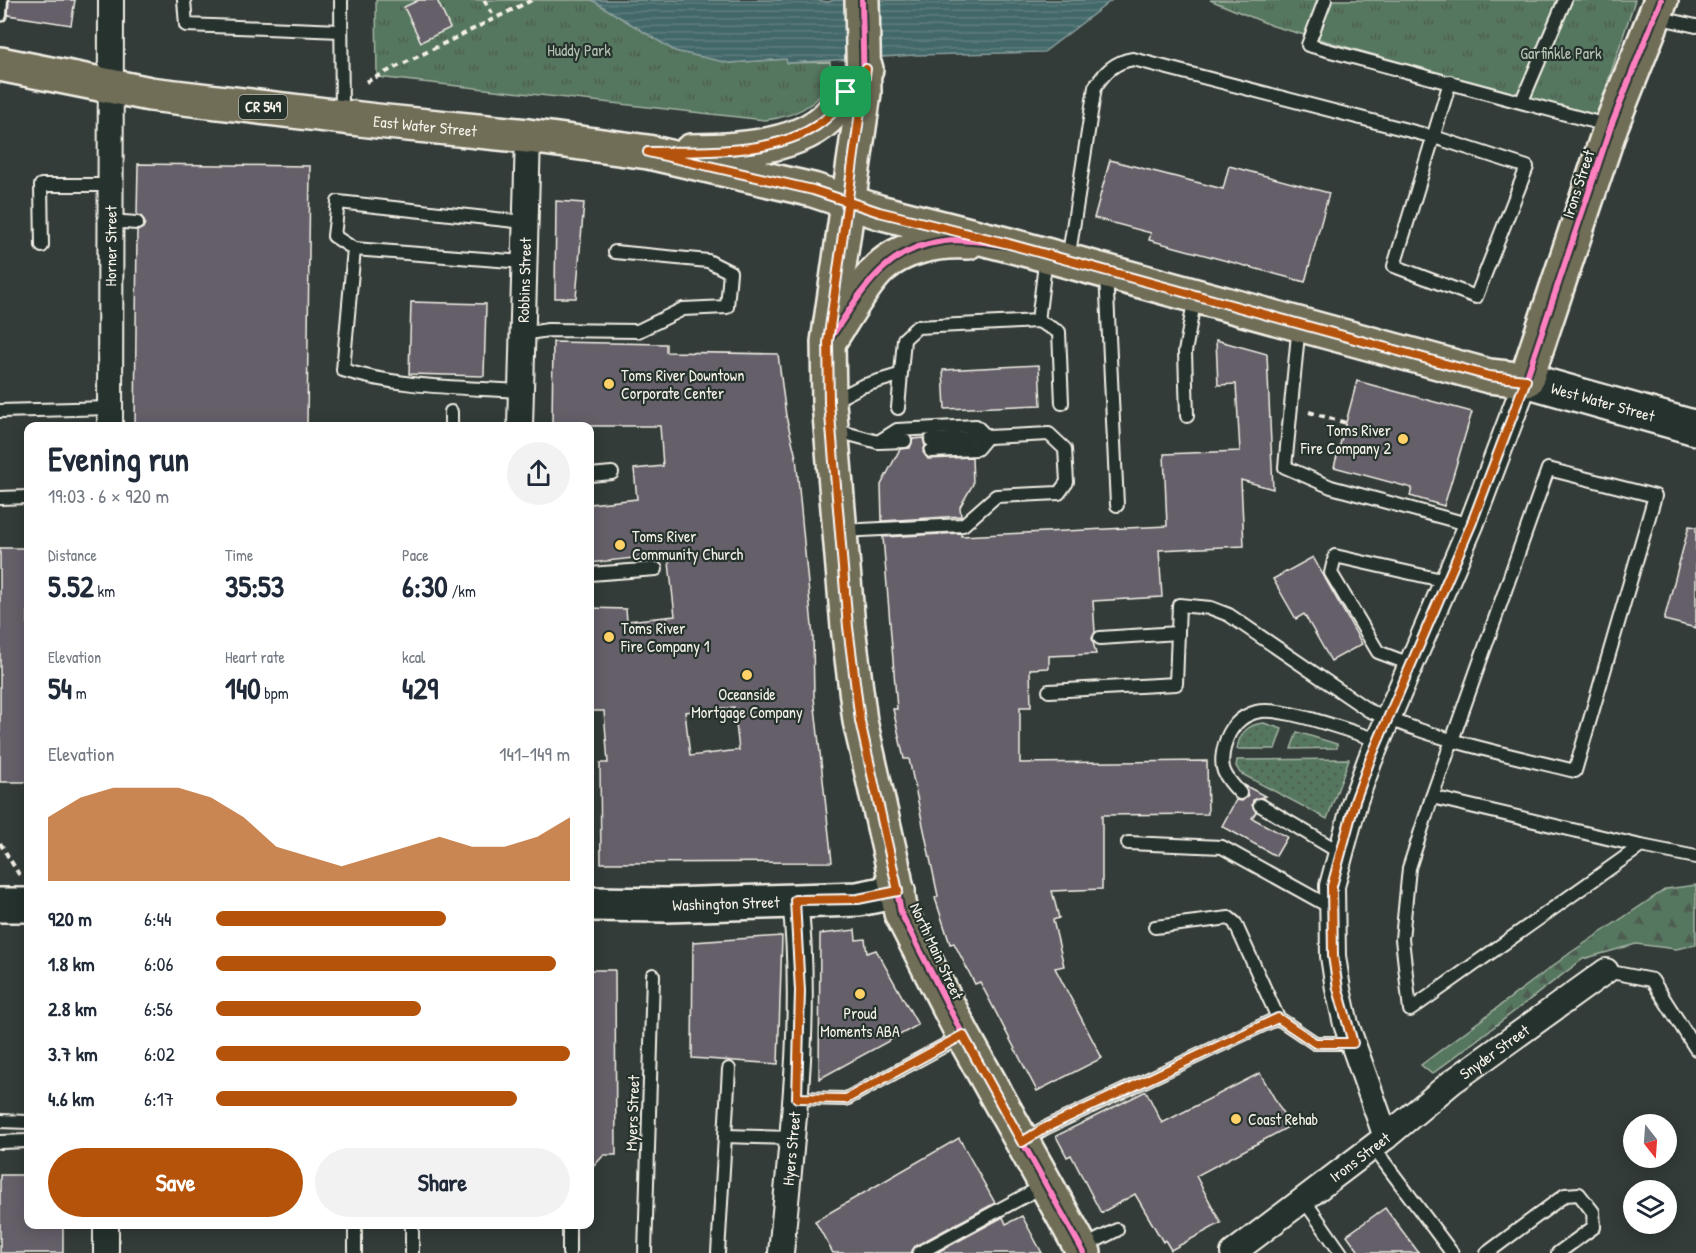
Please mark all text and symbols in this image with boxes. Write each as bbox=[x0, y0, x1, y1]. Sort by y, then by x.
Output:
park label: Huddy Park bbox=[547, 39, 611, 61]
park label: Garfinkle Park bbox=[1520, 42, 1602, 64]
pin bbox=[820, 66, 871, 117]
icon: arrive bbox=[829, 75, 862, 108]
road number: CR 549 bbox=[239, 95, 287, 119]
street label: East Water Street bbox=[372, 110, 478, 142]
street label: Irons Street bbox=[1557, 147, 1600, 221]
street label: Horner Street bbox=[99, 205, 122, 286]
street label: Robbins Street bbox=[512, 237, 536, 323]
place label: Toms River Downtown Corporate Center bbox=[621, 364, 744, 404]
marker: Toms River Downtown Corporate Center bbox=[602, 377, 616, 391]
street label: West Water Street bbox=[1549, 377, 1658, 427]
place label: Toms River Fire Company 2 bbox=[1300, 419, 1392, 459]
marker: Toms River Fire Company 2 bbox=[1396, 432, 1410, 446]
text: Evening run bbox=[48, 437, 189, 481]
button: share bbox=[507, 442, 570, 505]
text: 19:03 · 6 × 920 m bbox=[48, 482, 169, 509]
place label: Toms River Community Church bbox=[632, 525, 743, 565]
marker: Toms River Community Church bbox=[613, 538, 627, 552]
text: Distance bbox=[48, 544, 97, 566]
text: Time bbox=[225, 544, 253, 566]
text: Pace bbox=[402, 544, 429, 566]
text: 5.52 bbox=[48, 566, 94, 606]
text: 35:53 bbox=[225, 566, 284, 606]
text: 6:30 bbox=[402, 566, 448, 606]
text: km bbox=[94, 580, 115, 602]
text: /km bbox=[448, 580, 476, 602]
place label: Toms River Fire Company 1 bbox=[620, 617, 710, 657]
marker: Toms River Fire Company 1 bbox=[602, 630, 616, 644]
text: Elevation bbox=[48, 646, 101, 668]
text: Heart rate bbox=[225, 646, 285, 668]
text: kcal bbox=[402, 646, 425, 668]
text: 54 bbox=[48, 668, 72, 708]
text: 140 bbox=[225, 668, 261, 708]
text: 429 bbox=[402, 668, 438, 708]
marker: Oceanside Mortgage Company bbox=[740, 668, 754, 682]
text: m bbox=[72, 682, 87, 704]
text: bpm bbox=[261, 682, 289, 704]
place label: Oceanside Mortgage Company bbox=[691, 683, 803, 723]
text: Elevation bbox=[48, 740, 114, 767]
text: 141–149 m bbox=[499, 740, 570, 767]
street label: Washington Street bbox=[672, 890, 780, 916]
street label: North Main Street bbox=[905, 899, 969, 1003]
text: 920 m bbox=[48, 905, 92, 932]
text: 6:44 bbox=[144, 905, 172, 932]
text: 1.8 km bbox=[48, 950, 95, 977]
text: 6:06 bbox=[144, 950, 174, 977]
marker: Proud Moments ABA bbox=[853, 987, 867, 1001]
text: 2.8 km bbox=[48, 995, 97, 1022]
text: 6:56 bbox=[144, 995, 173, 1022]
place label: Proud Moments ABA bbox=[820, 1002, 900, 1042]
street label: Snyder Street bbox=[1455, 1019, 1534, 1084]
text: 3.7 km bbox=[48, 1040, 98, 1067]
text: 6:02 bbox=[144, 1040, 175, 1067]
street label: Myers Street bbox=[620, 1074, 644, 1151]
text: 4.6 km bbox=[48, 1085, 94, 1112]
text: 6:17 bbox=[144, 1085, 174, 1112]
place label: Coast Rehab bbox=[1248, 1108, 1318, 1130]
street label: Hyers Street bbox=[777, 1110, 805, 1186]
marker: Coast Rehab bbox=[1229, 1112, 1243, 1126]
north arrow bbox=[1623, 1114, 1677, 1168]
map controls bbox=[1623, 1114, 1677, 1234]
street label: Irons Street bbox=[1325, 1126, 1395, 1187]
button: Save bbox=[48, 1148, 303, 1217]
button: Share bbox=[315, 1148, 570, 1217]
button: layers bbox=[1623, 1180, 1677, 1234]

